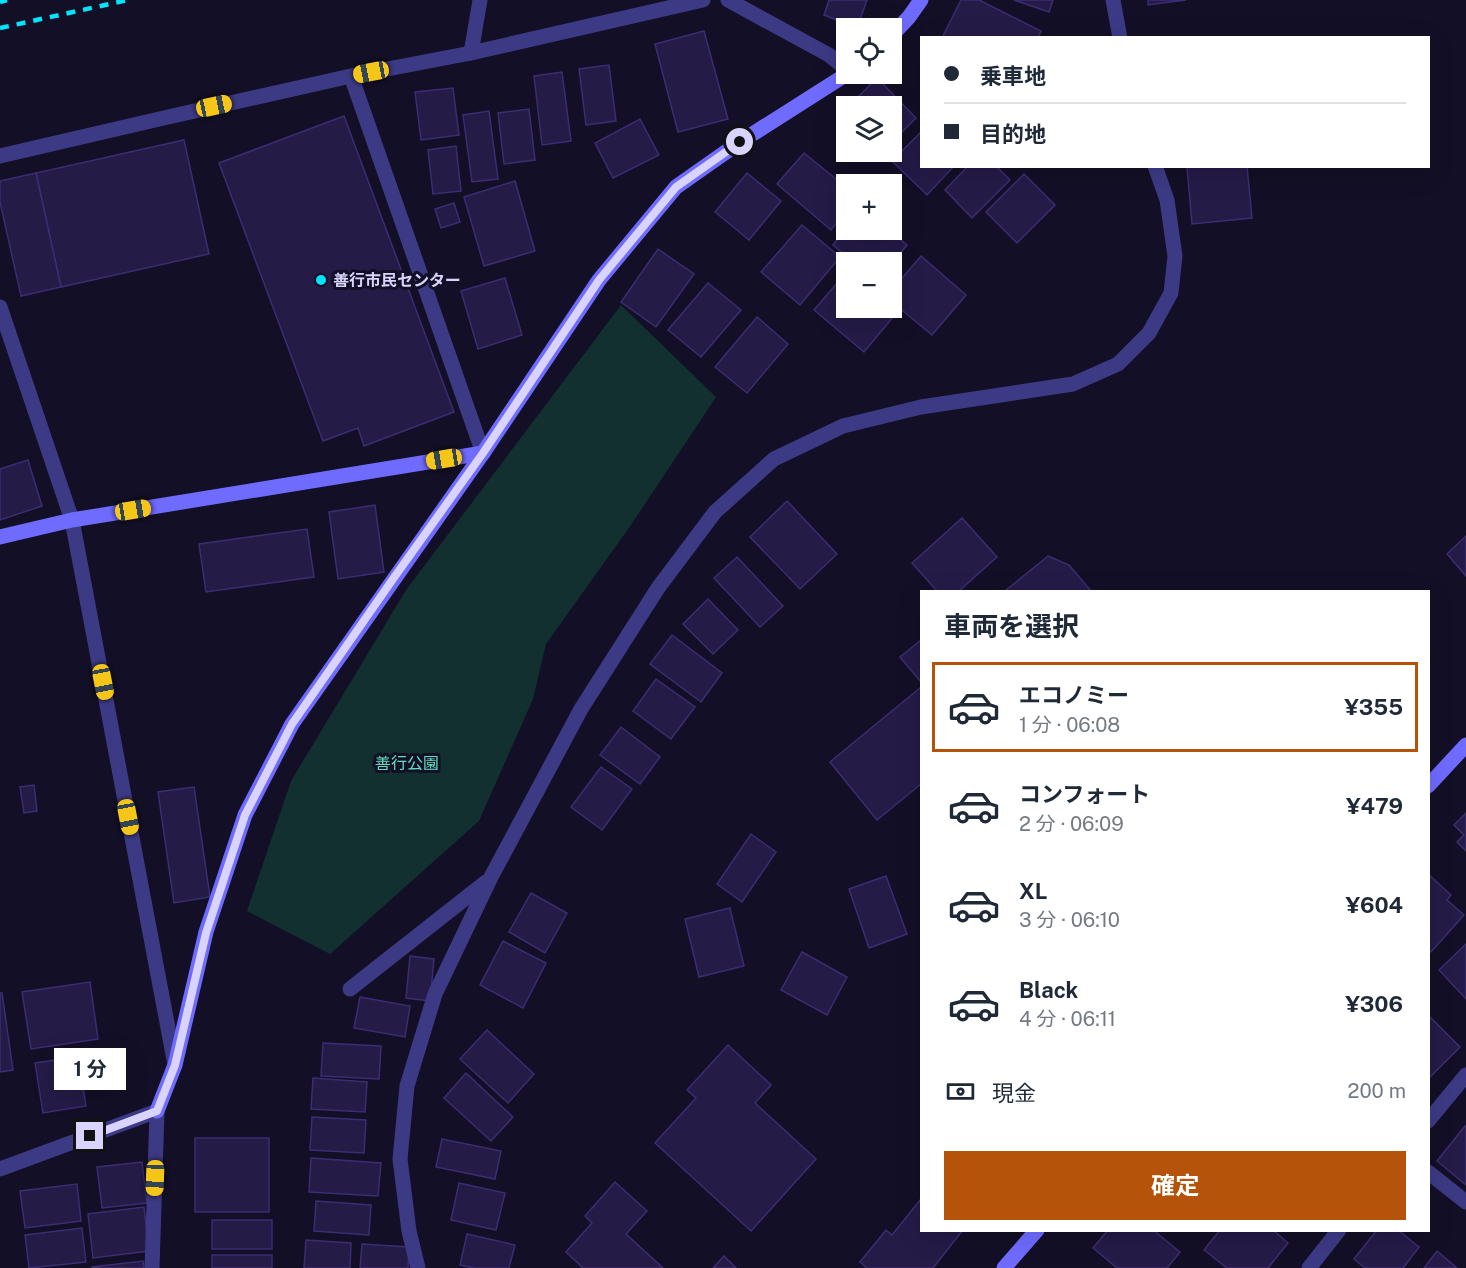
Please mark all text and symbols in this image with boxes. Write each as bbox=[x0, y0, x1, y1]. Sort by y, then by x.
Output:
map controls bbox=[836, 18, 902, 318]
button: locate bbox=[836, 18, 902, 84]
car bbox=[352, 60, 390, 84]
text: 乗車地 bbox=[980, 63, 1046, 89]
car bbox=[195, 93, 233, 119]
button: layers bbox=[836, 96, 902, 162]
text: 目的地 bbox=[980, 121, 1046, 147]
route start bbox=[726, 128, 753, 155]
button: + bbox=[836, 174, 902, 240]
button: − bbox=[836, 252, 902, 318]
place label: 善行市民センター bbox=[333, 271, 461, 290]
marker: 善行市民センター bbox=[314, 273, 328, 287]
car bbox=[425, 447, 463, 471]
car bbox=[114, 498, 152, 522]
text: 車両を選択 bbox=[944, 610, 1079, 642]
car bbox=[91, 663, 115, 701]
icon: car bbox=[947, 680, 1001, 734]
text: エコノミー bbox=[1019, 682, 1129, 708]
text: ¥355 bbox=[1344, 694, 1403, 720]
text: 1 分 · 06:08 bbox=[1019, 713, 1120, 737]
park label: 善行公園 bbox=[375, 754, 439, 773]
icon: car bbox=[947, 779, 1001, 833]
text: コンフォート bbox=[1019, 781, 1150, 807]
text: ¥479 bbox=[1346, 793, 1403, 819]
car bbox=[116, 798, 140, 836]
text: 2 分 · 06:09 bbox=[1019, 812, 1124, 836]
icon: car bbox=[947, 878, 1001, 932]
text: XL bbox=[1019, 878, 1047, 904]
text: ¥604 bbox=[1346, 892, 1403, 918]
text: 3 分 · 06:10 bbox=[1019, 908, 1120, 932]
icon: car bbox=[947, 977, 1001, 1031]
text: Black bbox=[1019, 977, 1078, 1003]
text: ¥306 bbox=[1345, 991, 1403, 1017]
text: 4 分 · 06:11 bbox=[1019, 1007, 1116, 1031]
callout: 1 分 bbox=[54, 1049, 126, 1091]
text: 1 分 bbox=[73, 1057, 107, 1081]
icon: cash bbox=[944, 1075, 977, 1108]
text: 200 m bbox=[1348, 1079, 1406, 1103]
text: 現金 bbox=[992, 1080, 1036, 1106]
route end bbox=[76, 1122, 103, 1149]
button: 確定 bbox=[944, 1151, 1406, 1220]
car bbox=[145, 1160, 165, 1196]

